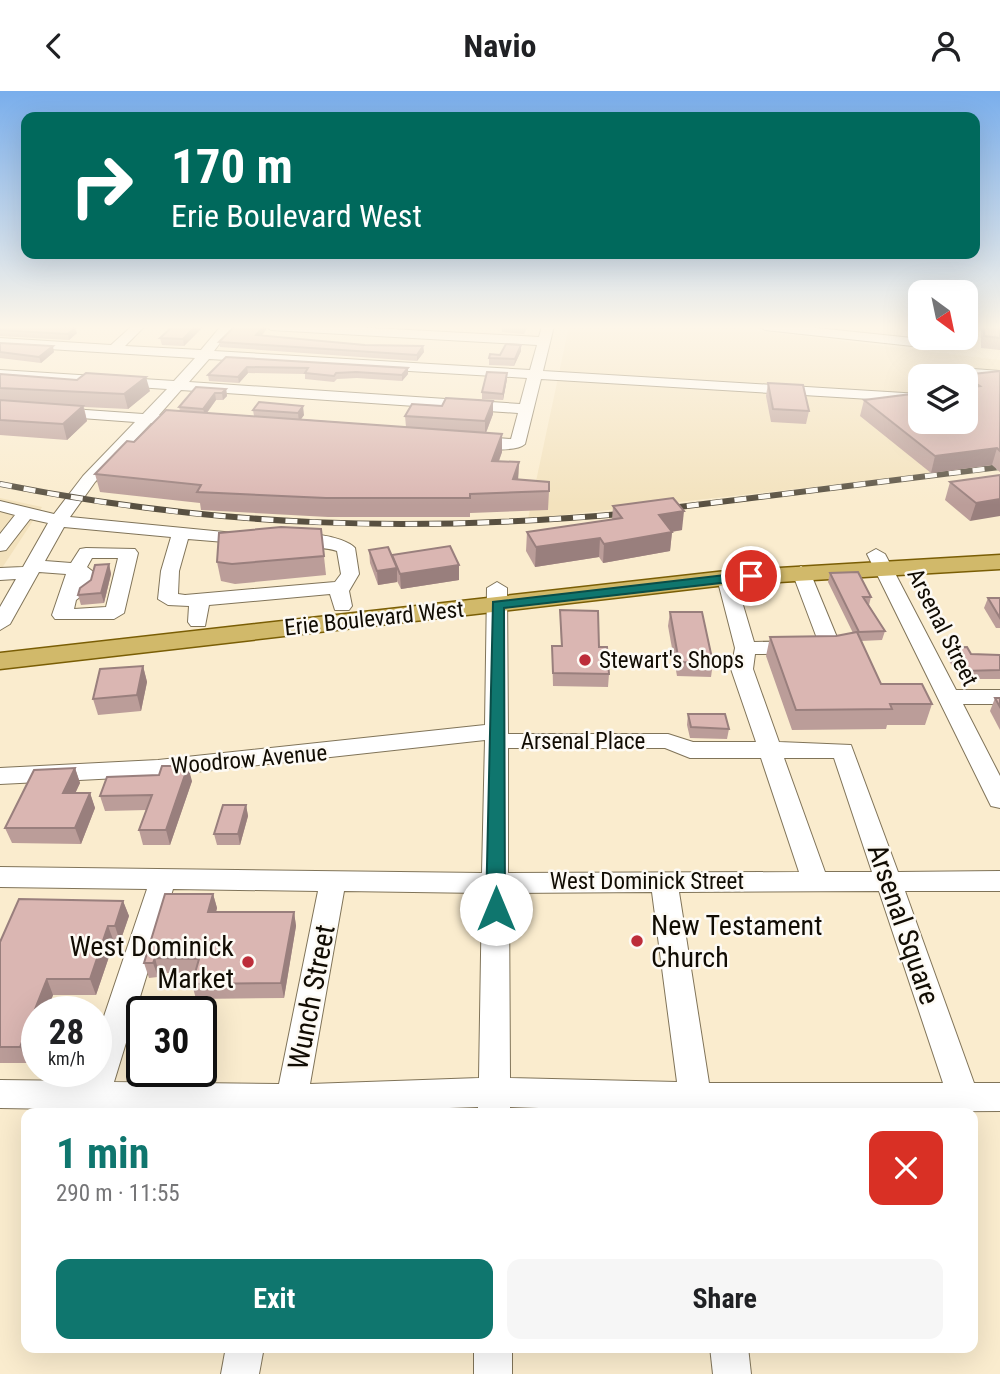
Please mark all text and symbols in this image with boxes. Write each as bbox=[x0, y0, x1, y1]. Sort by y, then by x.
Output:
icon: back bbox=[35, 27, 73, 65]
text: Navio bbox=[464, 27, 536, 65]
icon: person bbox=[927, 27, 965, 65]
text: 170 m bbox=[171, 138, 293, 195]
icon: right bbox=[56, 140, 147, 231]
text: Erie Boulevard West bbox=[171, 197, 422, 235]
north arrow bbox=[908, 280, 978, 350]
map controls bbox=[908, 280, 978, 434]
button: layers bbox=[908, 364, 978, 434]
pin bbox=[721, 546, 781, 606]
icon: arrive bbox=[732, 557, 770, 595]
street label: Arsenal Street bbox=[901, 564, 984, 690]
street label: Erie Boulevard West bbox=[283, 596, 465, 641]
place label: Stewart's Shops bbox=[599, 647, 744, 674]
marker: Stewart's Shops bbox=[577, 652, 593, 668]
street label: Arsenal Place bbox=[521, 728, 645, 755]
street label: Woodrow Avenue bbox=[170, 739, 328, 780]
street label: Arsenal Square bbox=[861, 840, 946, 1009]
street label: West Dominick Street bbox=[550, 868, 744, 895]
position arrow bbox=[459, 872, 533, 946]
place label: New Testament Church bbox=[651, 909, 822, 974]
street label: Wunch Street bbox=[281, 922, 342, 1072]
place label: West Dominick Market bbox=[69, 930, 234, 995]
marker: New Testament Church bbox=[629, 933, 645, 949]
marker: West Dominick Market bbox=[240, 954, 256, 970]
speed limit sign: 30 bbox=[126, 996, 217, 1087]
text: 28 bbox=[49, 1012, 84, 1053]
text: km/h bbox=[48, 1048, 85, 1069]
text: 1 min bbox=[56, 1129, 149, 1178]
button: close bbox=[869, 1131, 943, 1205]
text: 290 m · 11:55 bbox=[56, 1180, 180, 1207]
button: Exit bbox=[56, 1259, 493, 1339]
button: Share bbox=[507, 1259, 943, 1339]

